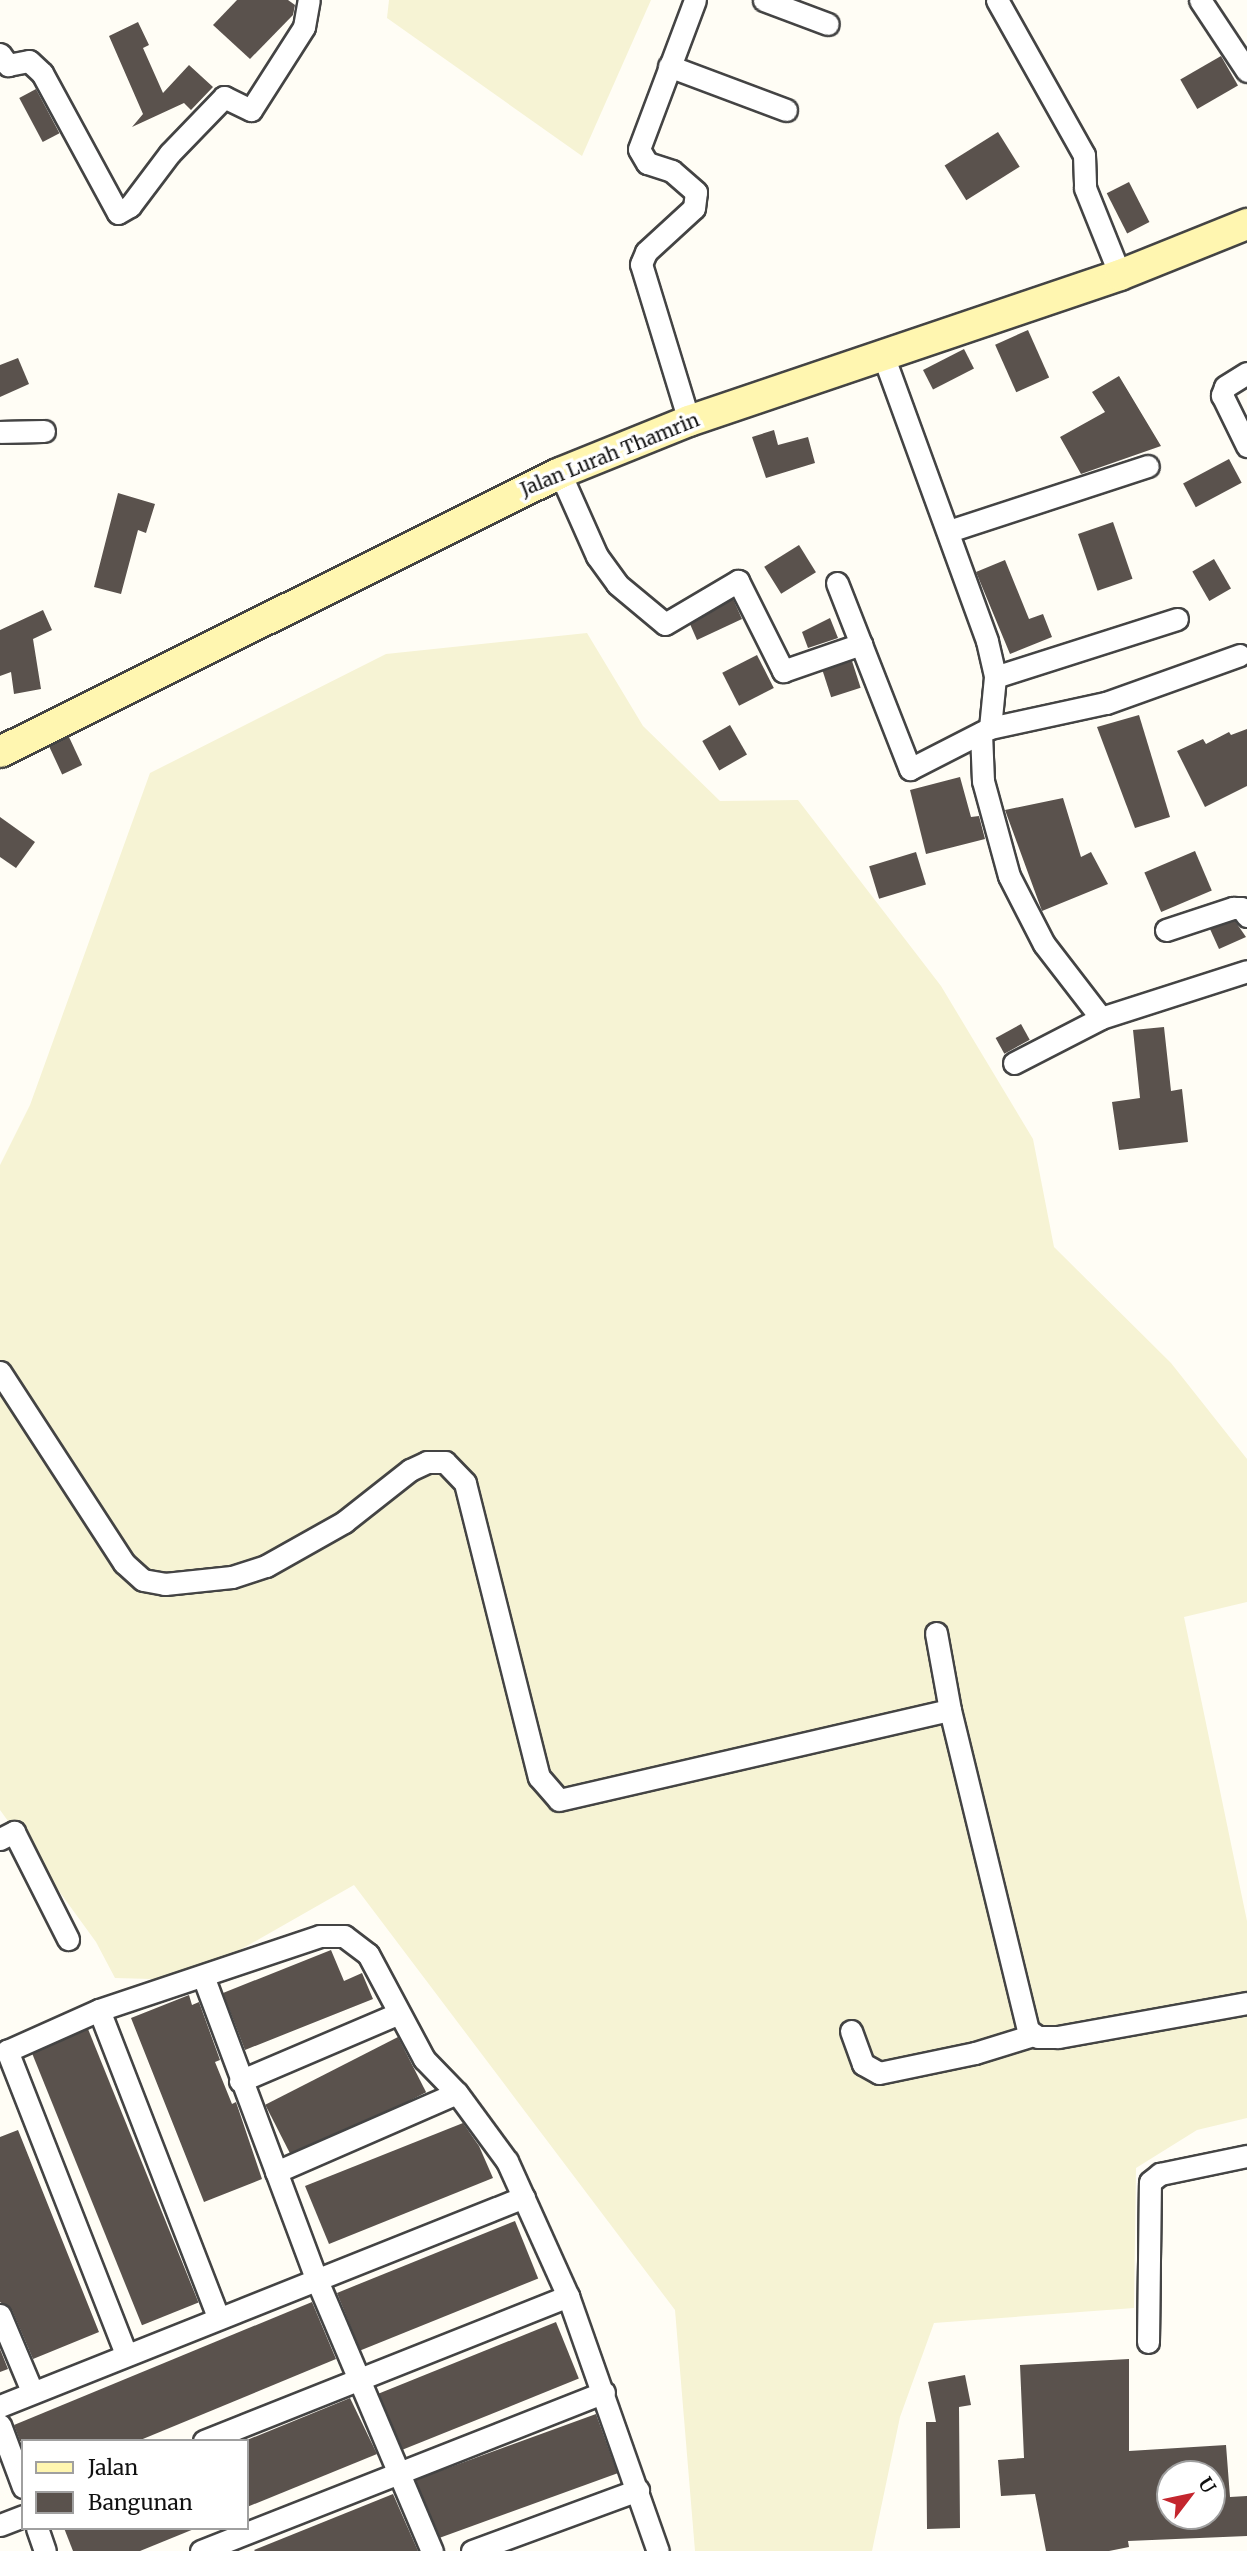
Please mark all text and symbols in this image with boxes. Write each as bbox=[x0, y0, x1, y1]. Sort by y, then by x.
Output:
street label: Jalan Lurah Thamrin bbox=[517, 409, 703, 501]
legend bbox=[21, 2439, 248, 2530]
text: Jalan bbox=[88, 2454, 138, 2481]
north arrow bbox=[1156, 2460, 1226, 2530]
text: U bbox=[1193, 2473, 1221, 2497]
text: Bangunan bbox=[88, 2489, 193, 2516]

